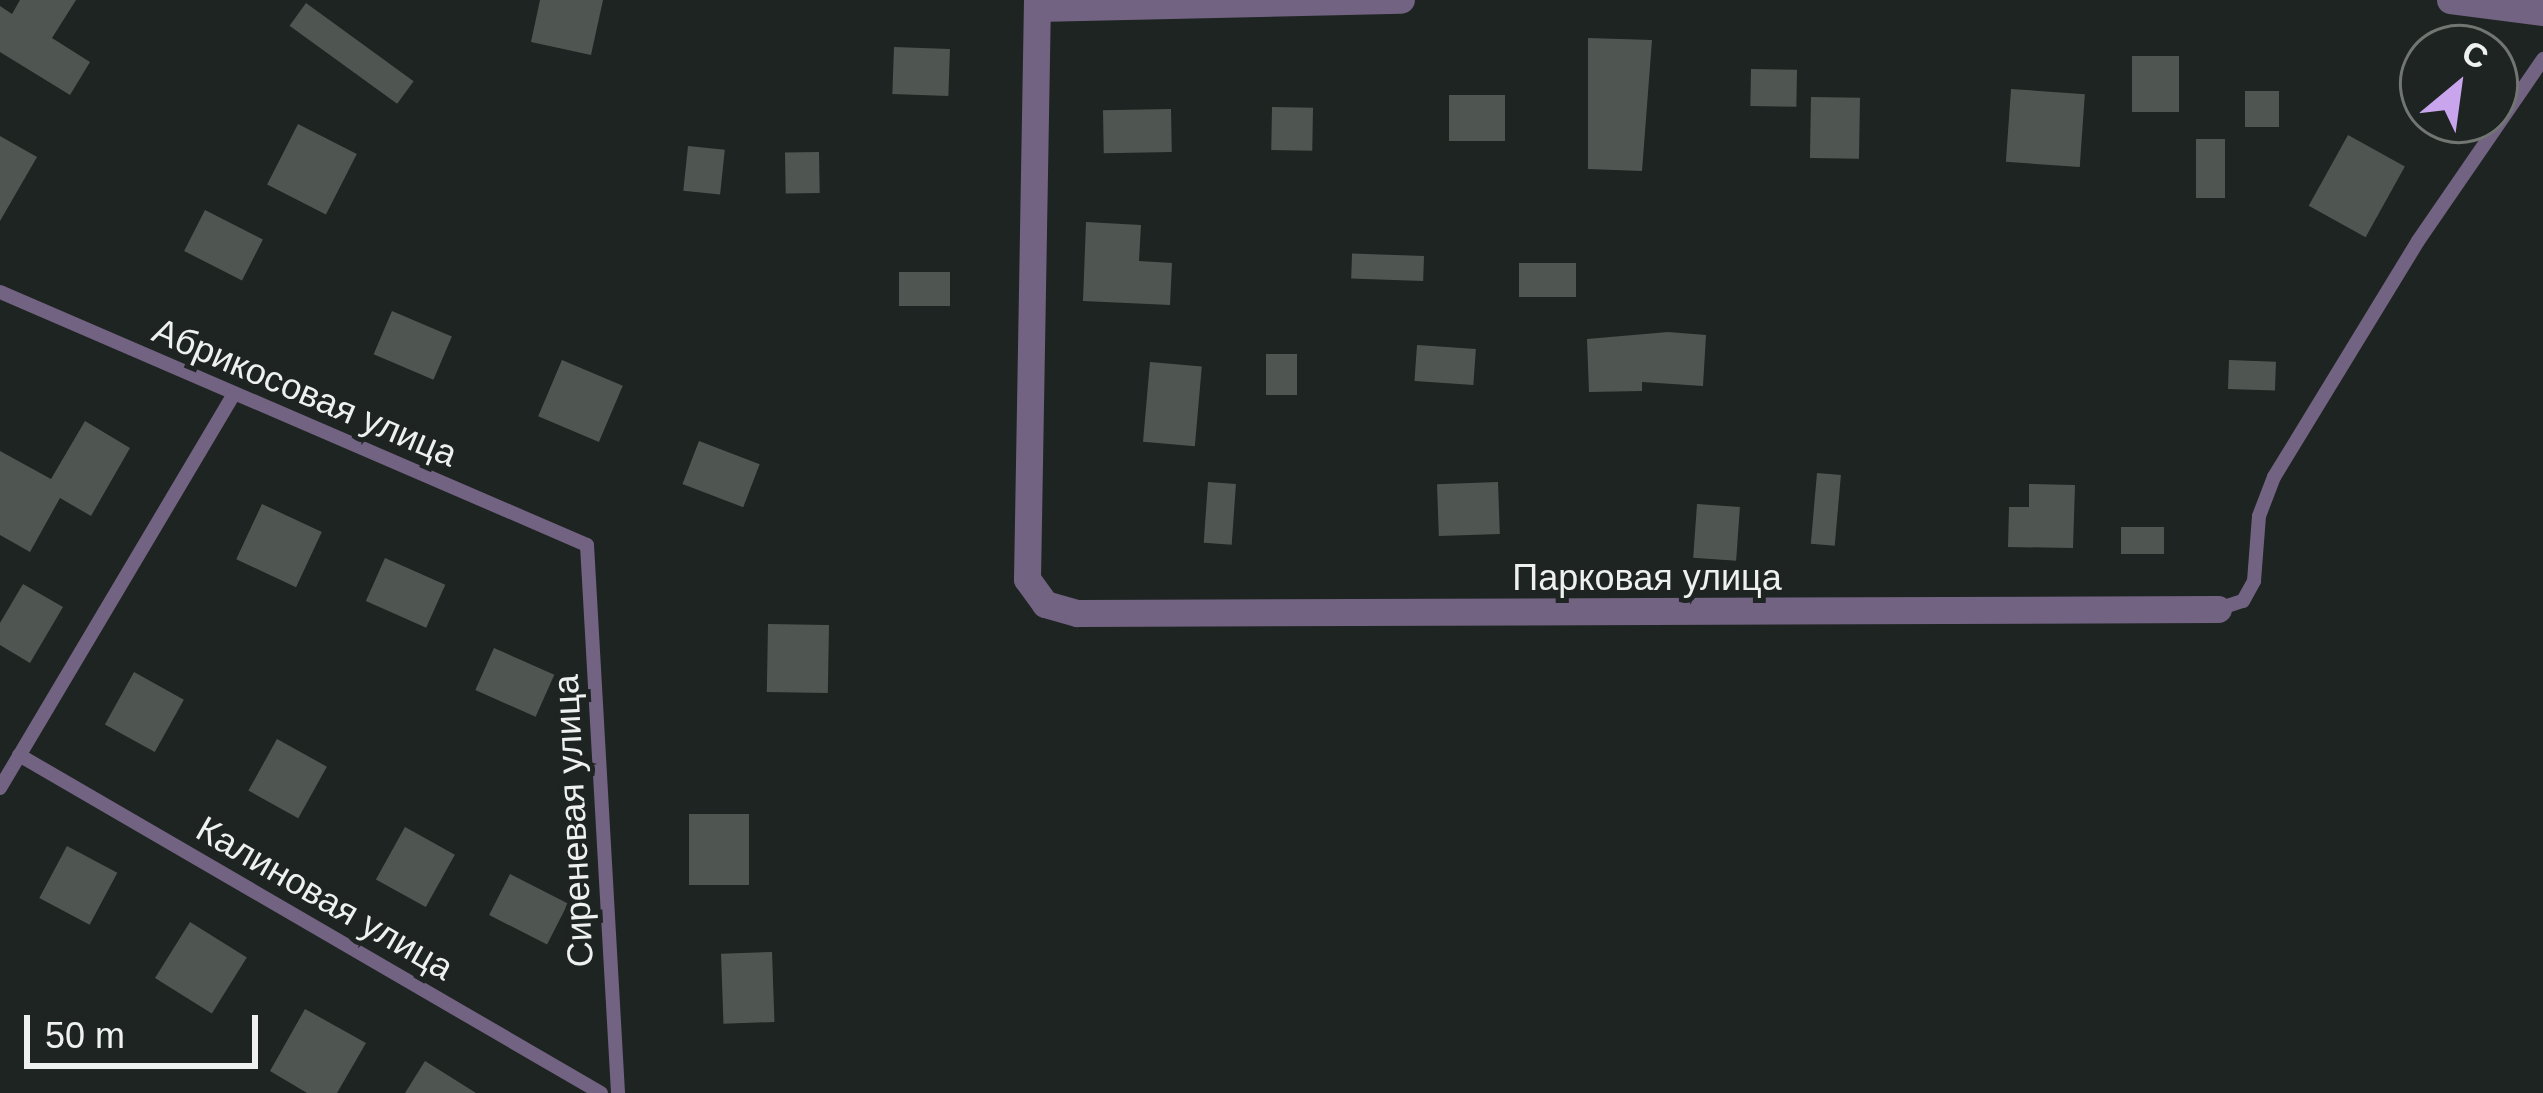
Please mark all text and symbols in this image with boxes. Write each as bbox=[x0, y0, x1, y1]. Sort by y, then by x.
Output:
north arrow bbox=[2399, 24, 2519, 144]
text: С bbox=[2456, 33, 2495, 77]
street label: Абрикосовая улица bbox=[146, 308, 464, 476]
street label: Парковая улица bbox=[1512, 556, 1782, 600]
street label: Сиреневая улица bbox=[544, 673, 602, 969]
street label: Калиновая улица bbox=[189, 807, 461, 989]
scale bar bbox=[30, 991, 264, 1065]
text: 50 m bbox=[45, 1015, 125, 1056]

